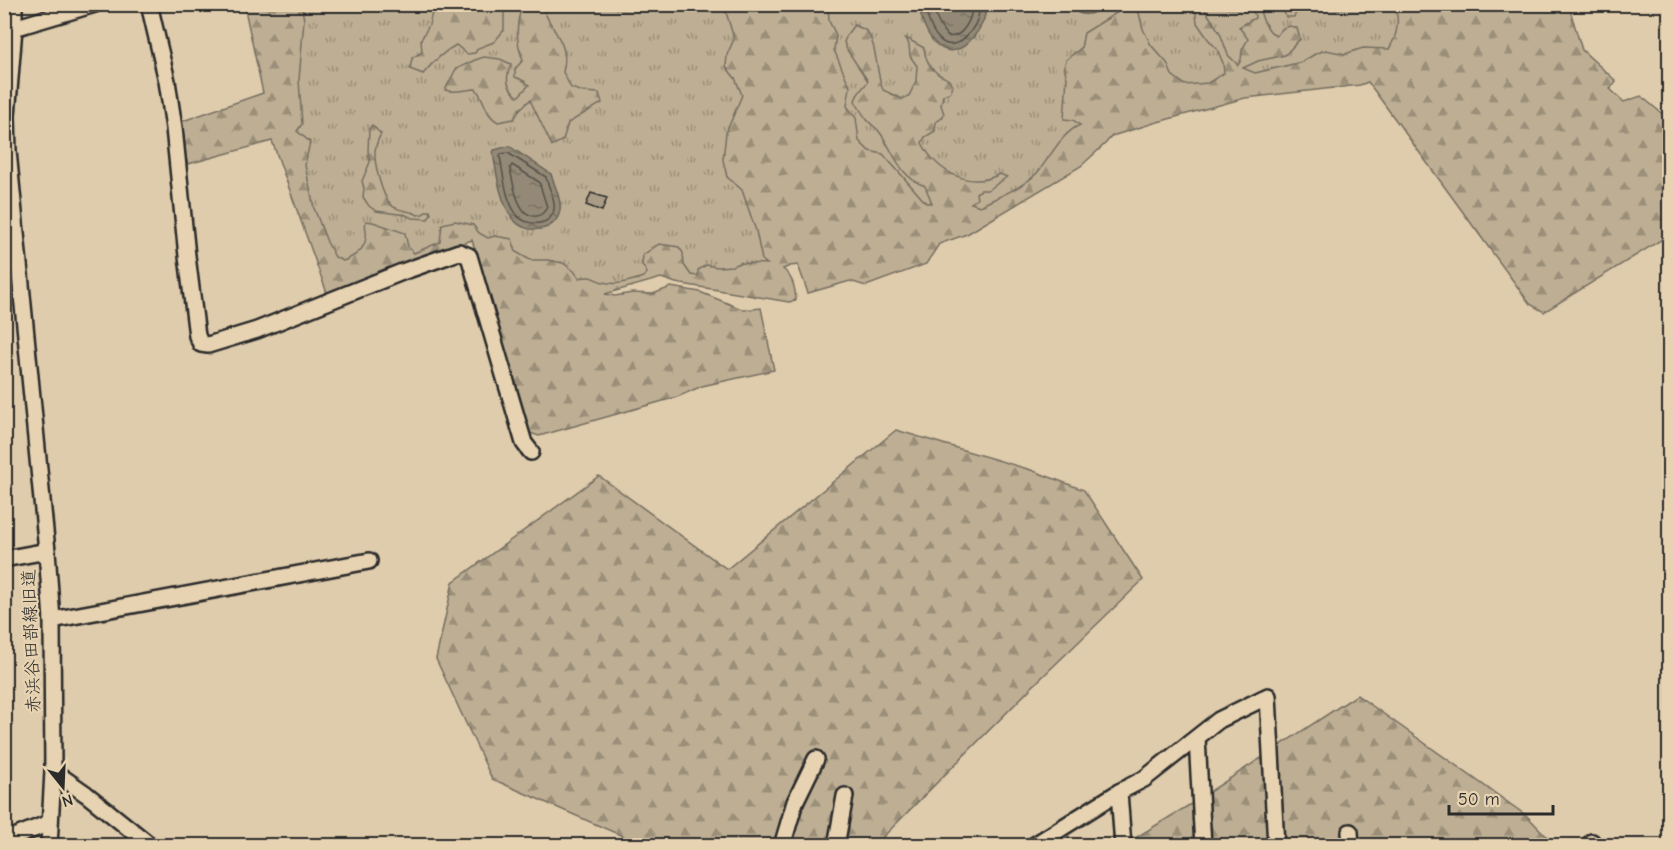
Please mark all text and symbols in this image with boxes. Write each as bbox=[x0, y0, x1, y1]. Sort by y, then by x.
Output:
street label: 赤浜谷田部線旧道 bbox=[18, 569, 45, 713]
north arrow bbox=[33, 757, 93, 817]
scale bar bbox=[1449, 778, 1552, 816]
text: 50 m bbox=[1458, 789, 1500, 810]
text: N bbox=[60, 790, 75, 810]

